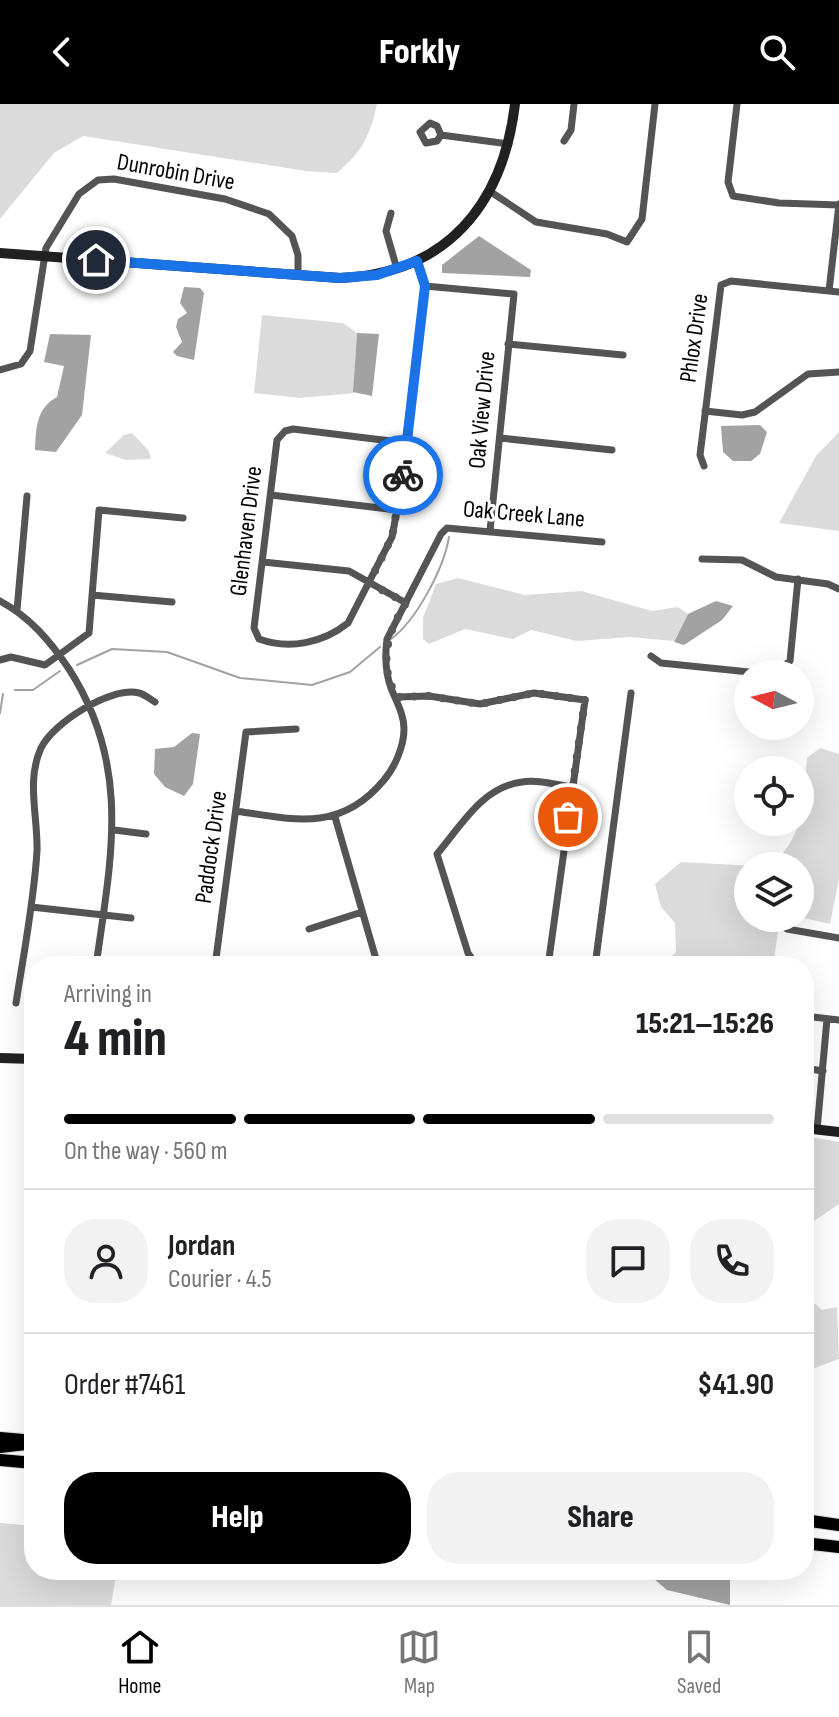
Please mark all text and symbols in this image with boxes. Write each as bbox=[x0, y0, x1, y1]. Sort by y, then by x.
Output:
icon: back bbox=[40, 30, 84, 74]
icon: search bbox=[755, 30, 799, 74]
text: Forkly bbox=[379, 31, 460, 74]
street label: Dunrobin Drive bbox=[115, 147, 237, 197]
pin bbox=[62, 226, 130, 294]
icon: home bbox=[74, 238, 118, 282]
street label: Phlox Drive bbox=[673, 292, 715, 384]
street label: Oak View Drive bbox=[462, 350, 502, 470]
courier bbox=[363, 435, 443, 515]
icon: bike bbox=[381, 453, 425, 497]
street label: Glenhaven Drive bbox=[224, 464, 268, 598]
street label: Oak Creek Lane bbox=[462, 494, 586, 534]
north arrow bbox=[734, 660, 814, 740]
map controls bbox=[734, 660, 814, 932]
button: locate bbox=[734, 756, 814, 836]
pin bbox=[534, 783, 602, 851]
street label: Paddock Drive bbox=[189, 789, 233, 905]
icon: bag bbox=[546, 795, 590, 839]
button: layers bbox=[734, 852, 814, 932]
text: Arriving in bbox=[64, 979, 152, 1010]
text: 15:21–15:26 bbox=[636, 1006, 774, 1042]
text: 4 min bbox=[64, 1008, 167, 1071]
text: On the way · 560 m bbox=[64, 1136, 227, 1167]
button: person bbox=[64, 1219, 148, 1303]
button: chat bbox=[586, 1219, 670, 1303]
button: phone bbox=[690, 1219, 774, 1303]
text: Jordan bbox=[168, 1228, 235, 1264]
text: Courier · 4.5 bbox=[168, 1264, 272, 1295]
text: Order #7461 bbox=[64, 1367, 185, 1403]
text: $41.90 bbox=[697, 1367, 774, 1403]
button: Help bbox=[64, 1472, 411, 1564]
button: Share bbox=[427, 1472, 774, 1564]
tab: Home bbox=[118, 1625, 162, 1700]
tab: Map bbox=[397, 1625, 441, 1700]
tab: Saved bbox=[677, 1625, 721, 1700]

